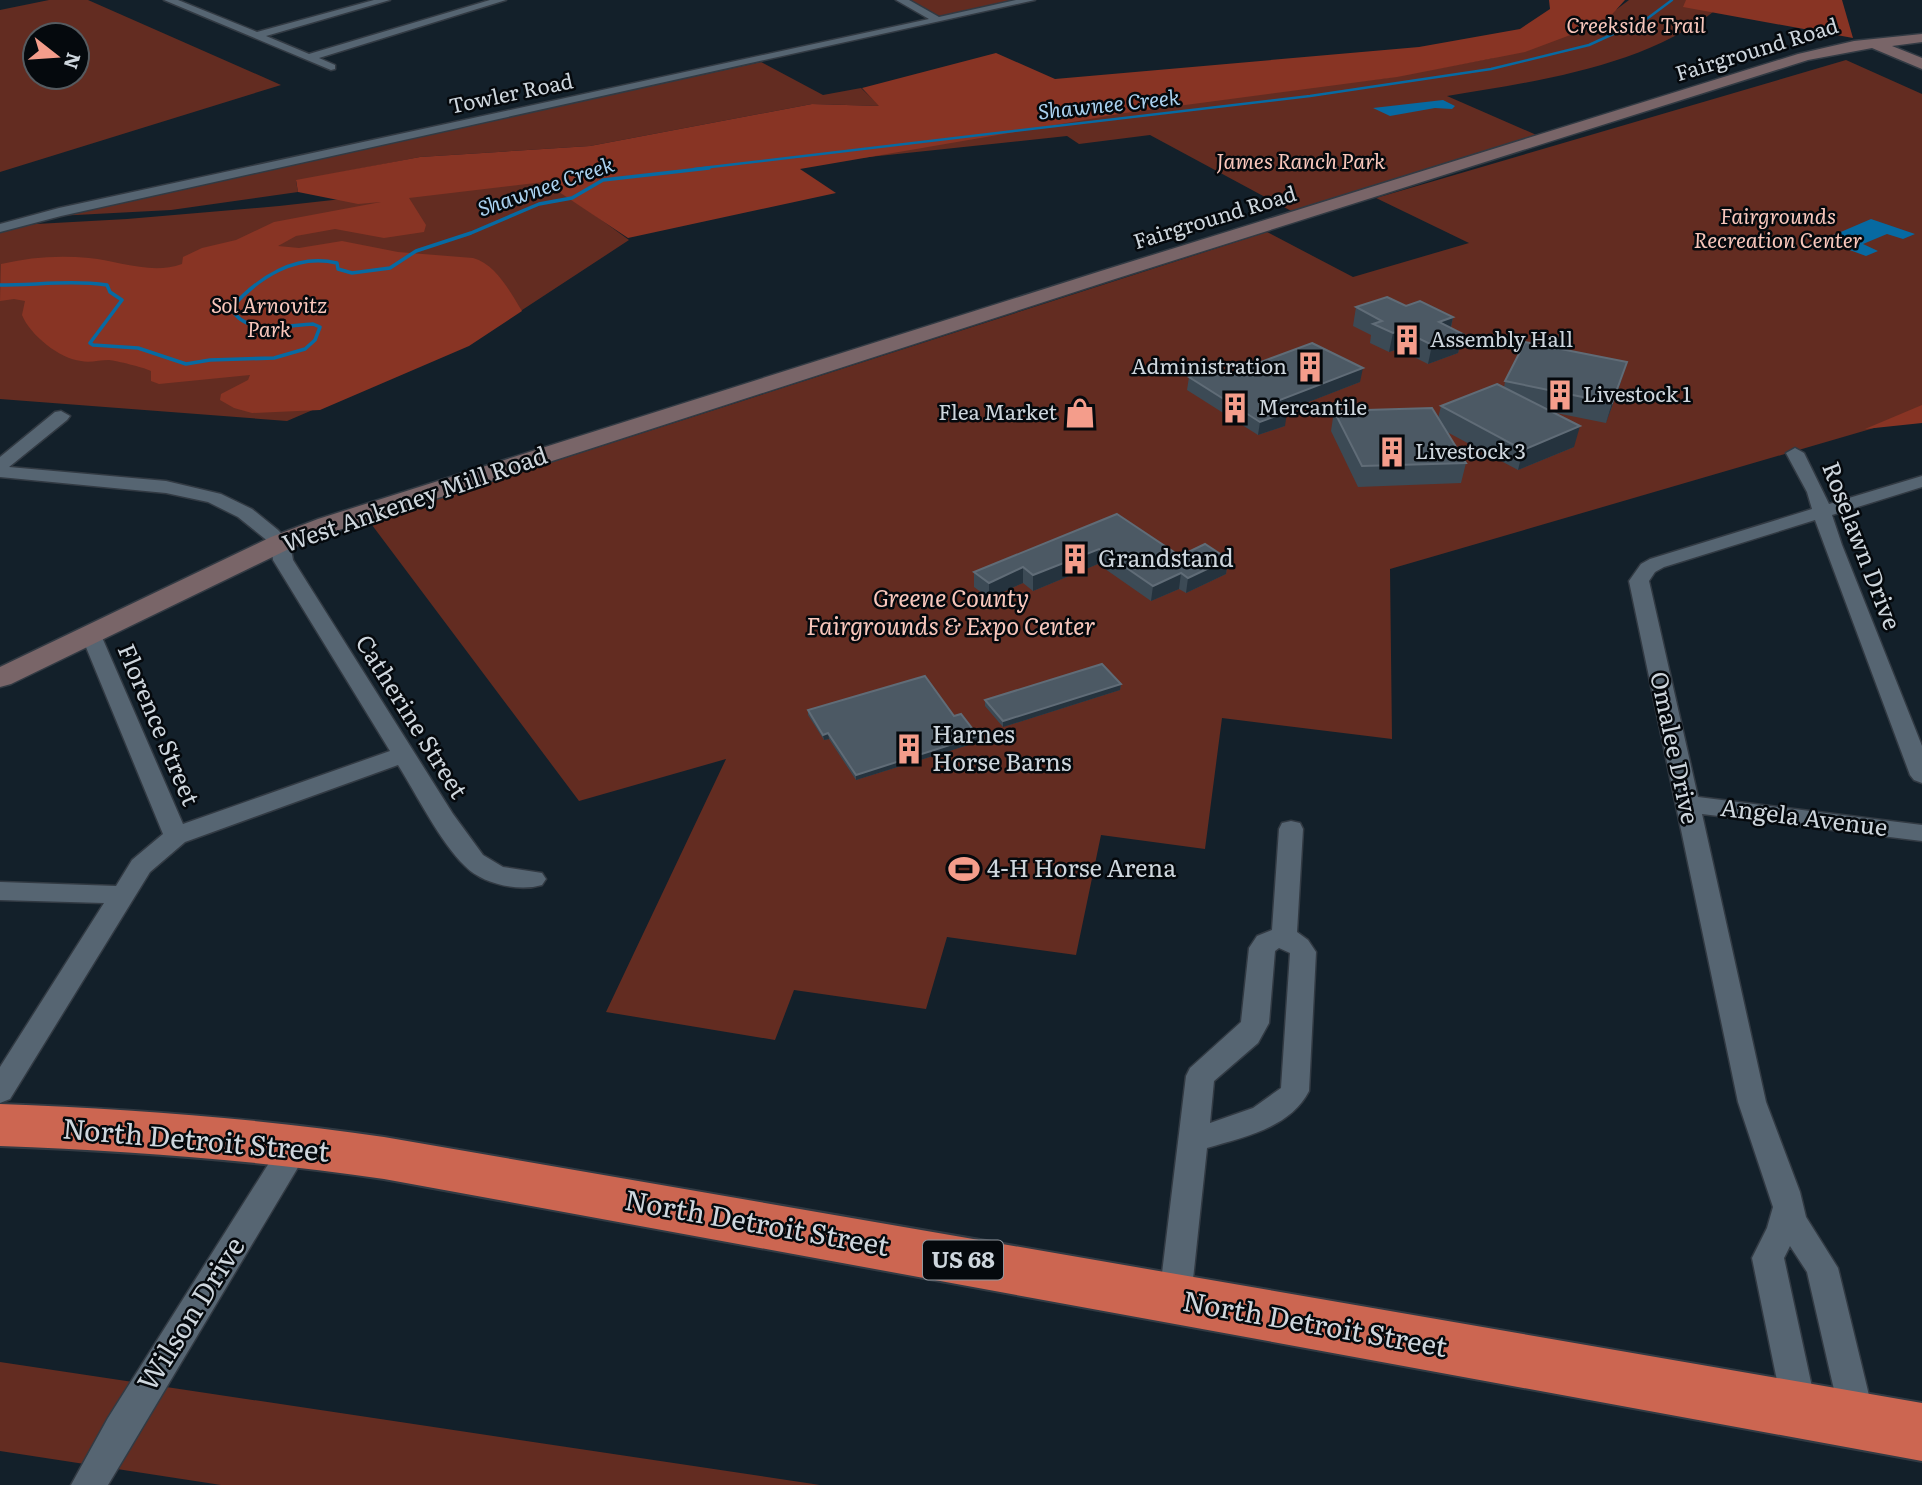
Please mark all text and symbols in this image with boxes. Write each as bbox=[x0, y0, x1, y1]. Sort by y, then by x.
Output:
park label: Creekside Trail bbox=[1566, 8, 1706, 39]
street label: Fairground Road bbox=[1671, 8, 1842, 87]
north arrow bbox=[21, 21, 91, 91]
text: N bbox=[57, 50, 89, 73]
street label: Towler Road bbox=[445, 63, 576, 120]
water label: Shawnee Creek bbox=[1036, 80, 1182, 125]
park label: James Ranch Park bbox=[1216, 144, 1386, 175]
water label: Shawnee Creek bbox=[473, 147, 618, 222]
street label: Fairground Road bbox=[1129, 176, 1300, 255]
park label: Fairgrounds Recreation Center bbox=[1693, 199, 1863, 254]
park label: Sol Arnovitz Park bbox=[211, 288, 327, 343]
place label: Assembly Hall bbox=[1430, 322, 1573, 353]
building icon: Assembly Hall bbox=[1390, 323, 1424, 357]
place label: Administration bbox=[1131, 349, 1287, 380]
building icon: Administration bbox=[1293, 350, 1327, 384]
place label: Livestock 1 bbox=[1583, 377, 1692, 408]
building icon: Livestock 1 bbox=[1543, 378, 1577, 412]
place label: Mercantile bbox=[1258, 390, 1367, 421]
building icon: Mercantile bbox=[1218, 391, 1252, 425]
place label: Flea Market bbox=[938, 395, 1058, 426]
shop icon: Flea Market bbox=[1063, 396, 1097, 430]
place label: Livestock 3 bbox=[1415, 434, 1526, 465]
building icon: Livestock 3 bbox=[1375, 435, 1409, 469]
street label: West Ankeney Mill Road bbox=[277, 436, 552, 559]
street label: Roselawn Drive bbox=[1815, 456, 1912, 634]
place label: Grandstand bbox=[1098, 539, 1234, 574]
building icon: Grandstand bbox=[1058, 542, 1092, 576]
park label: Greene County Fairgrounds & Expo Center bbox=[806, 579, 1096, 642]
street label: Catherine Street bbox=[349, 627, 478, 805]
street label: Florence Street bbox=[110, 638, 210, 811]
street label: Omalee Drive bbox=[1643, 668, 1710, 827]
place label: Harnes Horse Barns bbox=[932, 715, 1072, 778]
building icon: Harnes Horse Barns bbox=[892, 732, 926, 766]
street label: Angela Avenue bbox=[1719, 788, 1890, 843]
place label: 4-H Horse Arena bbox=[987, 849, 1176, 884]
sports icon: 4-H Horse Arena bbox=[947, 852, 981, 886]
street label: North Detroit Street bbox=[61, 1105, 332, 1171]
street label: North Detroit Street bbox=[622, 1177, 894, 1265]
street label: Wilson Drive bbox=[125, 1228, 254, 1398]
road number: US 68 bbox=[923, 1240, 1003, 1280]
street label: North Detroit Street bbox=[1180, 1278, 1452, 1366]

